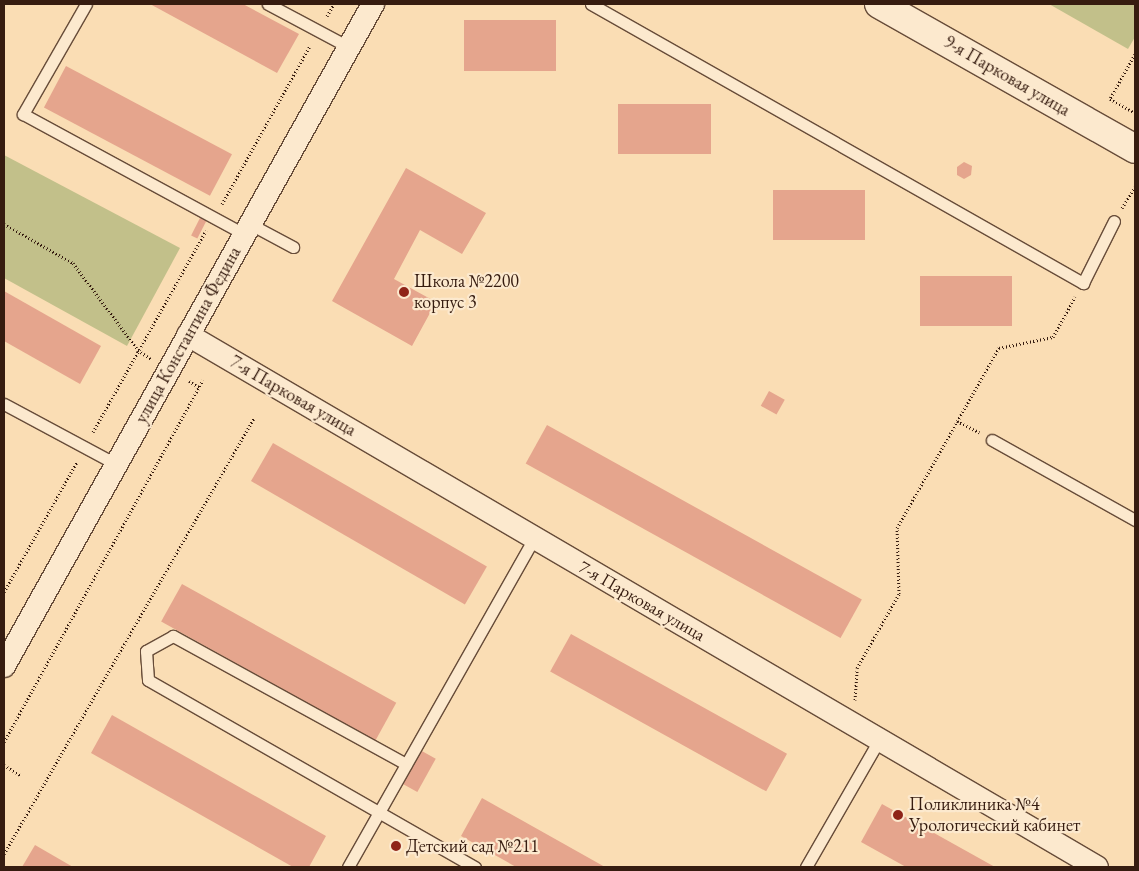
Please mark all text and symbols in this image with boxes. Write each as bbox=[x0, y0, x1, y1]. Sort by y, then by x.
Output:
street label: 9-я Парковая улица bbox=[940, 31, 1074, 121]
street label: улица Константина Федина bbox=[130, 243, 246, 427]
place label: Школа №2200 корпус 3 bbox=[414, 271, 519, 314]
marker: Школа №2200 корпус 3 bbox=[398, 286, 410, 298]
street label: 7-я Парковая улица bbox=[226, 351, 360, 441]
street label: 7-я Парковая улица bbox=[575, 556, 709, 646]
place label: Поликлиника №4 Урологический кабинет bbox=[909, 794, 1080, 836]
marker: Поликлиника №4 Урологический кабинет bbox=[891, 808, 905, 822]
place label: Детский сад №211 bbox=[406, 835, 539, 857]
marker: Детский сад №211 bbox=[390, 840, 402, 852]

